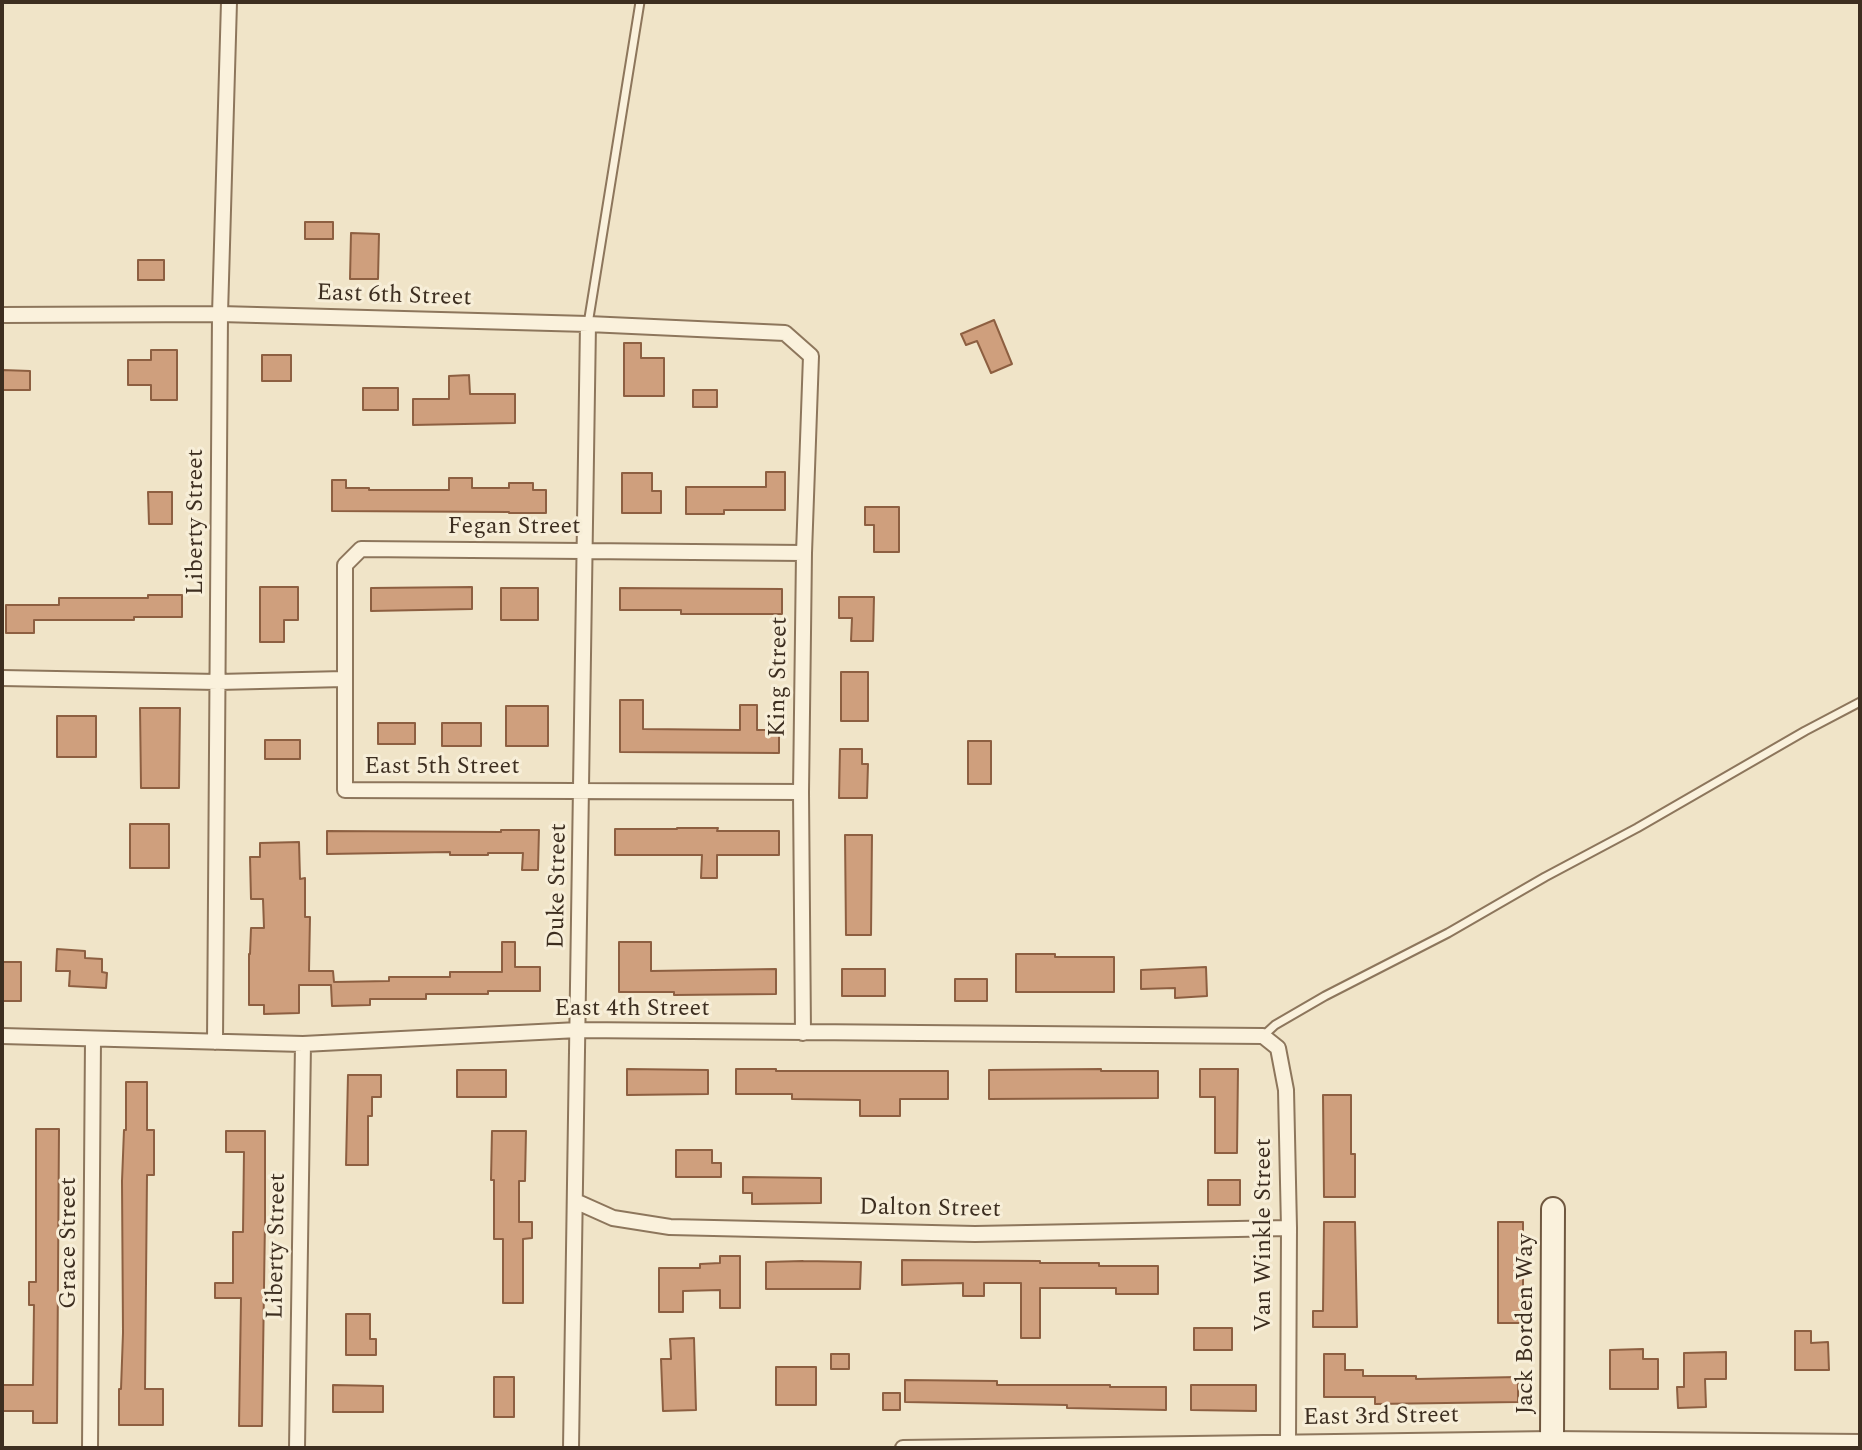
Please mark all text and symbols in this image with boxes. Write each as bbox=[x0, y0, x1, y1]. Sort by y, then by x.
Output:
street label: East 6th Street bbox=[316, 280, 472, 314]
street label: Liberty Street bbox=[183, 449, 211, 595]
street label: Fegan Street bbox=[447, 514, 581, 542]
street label: King Street bbox=[765, 617, 795, 737]
street label: East 5th Street bbox=[364, 754, 520, 782]
street label: Duke Street bbox=[544, 823, 574, 949]
street label: East 4th Street bbox=[554, 996, 710, 1024]
street label: Van Winkle Street bbox=[1251, 1138, 1279, 1332]
street label: Liberty Street bbox=[262, 1173, 294, 1319]
street label: Grace Street bbox=[56, 1177, 84, 1309]
street label: Dalton Street bbox=[859, 1194, 1001, 1226]
street label: Jack Borden Way bbox=[1513, 1234, 1541, 1414]
street label: East 3rd Street bbox=[1303, 1402, 1459, 1434]

